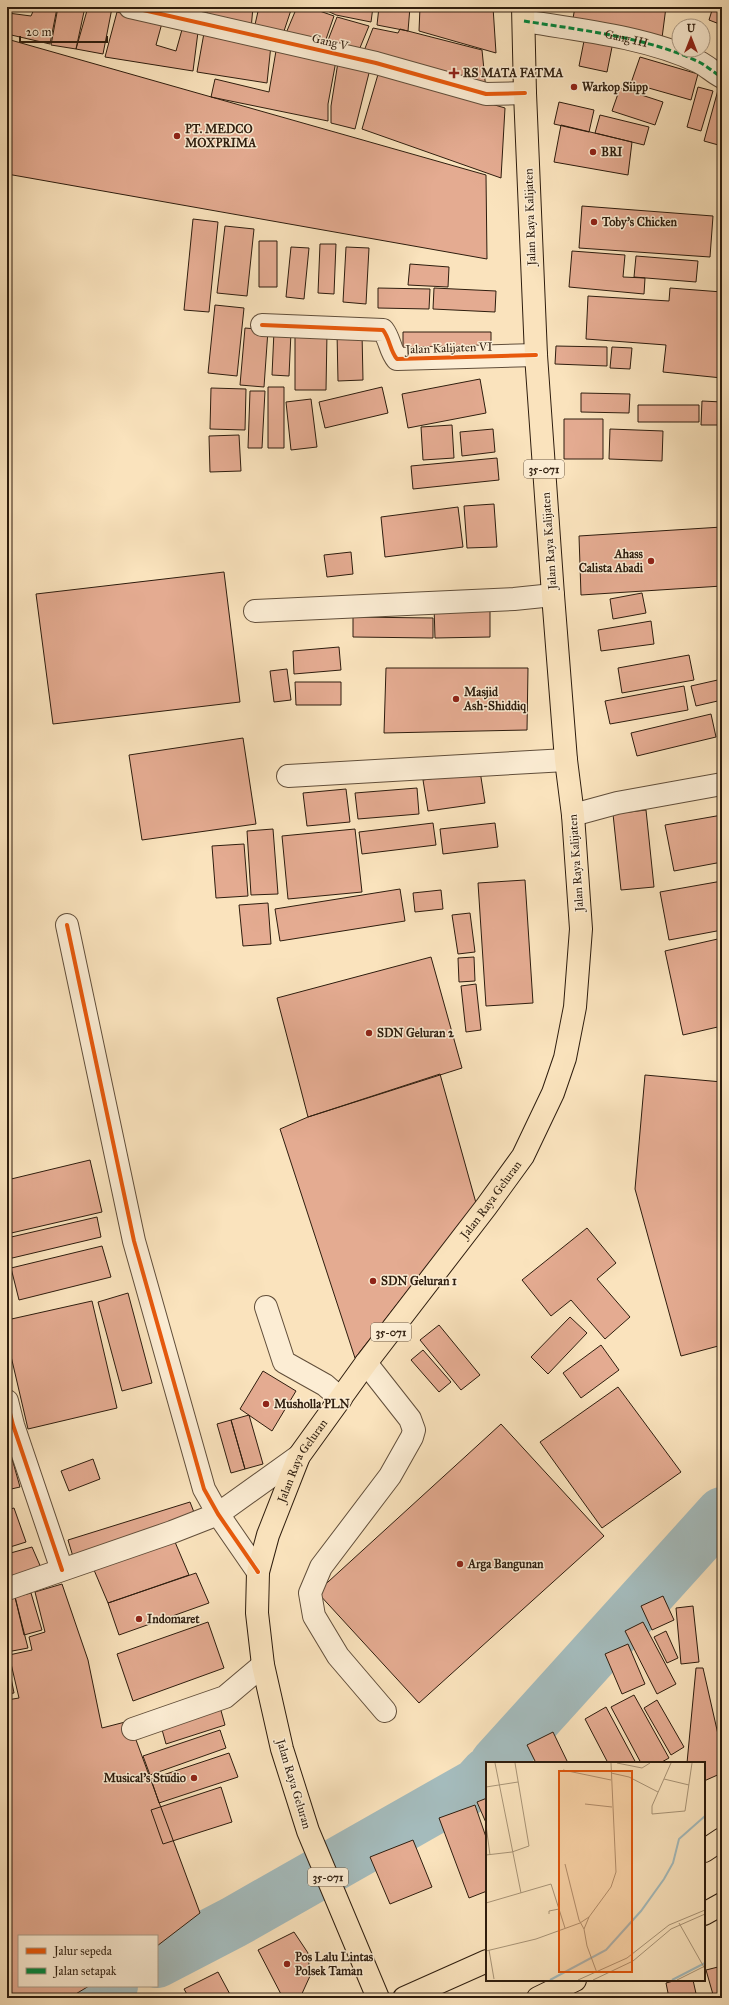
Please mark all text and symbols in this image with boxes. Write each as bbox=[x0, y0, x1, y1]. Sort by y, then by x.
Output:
scale bar bbox=[20, 18, 107, 44]
north arrow bbox=[671, 18, 711, 58]
text: U bbox=[687, 22, 696, 35]
text: 20 m bbox=[26, 25, 52, 39]
street label: Gang III bbox=[604, 27, 650, 50]
street label: Gang V bbox=[310, 31, 350, 54]
place label: RS MATA FATMA bbox=[463, 66, 564, 80]
marker: RS MATA FATMA bbox=[448, 67, 460, 79]
place label: Warkop Siipp bbox=[582, 80, 648, 95]
marker: Warkop Siipp bbox=[569, 82, 579, 92]
place label: PT. MEDCO MOXPRIMA bbox=[185, 122, 257, 150]
marker: PT. MEDCO MOXPRIMA bbox=[172, 131, 182, 141]
place label: BRI bbox=[601, 145, 623, 159]
marker: BRI bbox=[588, 147, 598, 157]
street label: Jalan Raya Kalijaten bbox=[521, 168, 540, 268]
place label: Toby's Chicken bbox=[601, 215, 677, 230]
marker: Toby's Chicken bbox=[589, 217, 599, 227]
street label: Jalan Kalijaten VI bbox=[403, 339, 493, 358]
road number: 35-071 bbox=[524, 460, 564, 478]
street label: Jalan Raya Kalijaten bbox=[539, 491, 561, 592]
place label: Ahass Calista Abadi bbox=[579, 547, 644, 575]
marker: Ahass Calista Abadi bbox=[646, 556, 656, 566]
place label: Masjid Ash-Shiddiq bbox=[463, 685, 527, 714]
marker: Masjid Ash-Shiddiq bbox=[451, 694, 461, 704]
street label: Jalan Raya Kalijaten bbox=[566, 813, 588, 914]
place label: SDN Geluran 2 bbox=[377, 1026, 455, 1040]
marker: SDN Geluran 2 bbox=[364, 1028, 374, 1038]
street label: Jalan Raya Geluran bbox=[456, 1158, 524, 1243]
place label: SDN Geluran 1 bbox=[381, 1274, 457, 1288]
marker: SDN Geluran 1 bbox=[368, 1276, 378, 1286]
road number: 35-071 bbox=[371, 1323, 411, 1341]
place label: Musholla PLN bbox=[274, 1397, 351, 1411]
marker: Musholla PLN bbox=[261, 1399, 271, 1409]
street label: Jalan Raya Geluran bbox=[274, 1416, 331, 1507]
place label: Arga Bangunan bbox=[467, 1557, 544, 1572]
marker: Arga Bangunan bbox=[455, 1559, 465, 1569]
place label: Indomaret bbox=[147, 1612, 200, 1626]
marker: Indomaret bbox=[134, 1614, 144, 1624]
street label: Jalan Raya Geluran bbox=[272, 1736, 314, 1831]
inset map bbox=[486, 1762, 705, 1981]
place label: Musical's Studio bbox=[104, 1771, 186, 1785]
marker: Musical's Studio bbox=[189, 1773, 199, 1783]
road number: 35-071 bbox=[308, 1868, 348, 1886]
legend bbox=[18, 1935, 158, 1987]
text: Jalur sepeda bbox=[52, 1944, 113, 1959]
place label: Pos Lalu Lintas Polsek Taman bbox=[295, 1950, 374, 1978]
marker: Pos Lalu Lintas Polsek Taman bbox=[282, 1959, 292, 1969]
text: Jalan setapak bbox=[52, 1964, 117, 1979]

